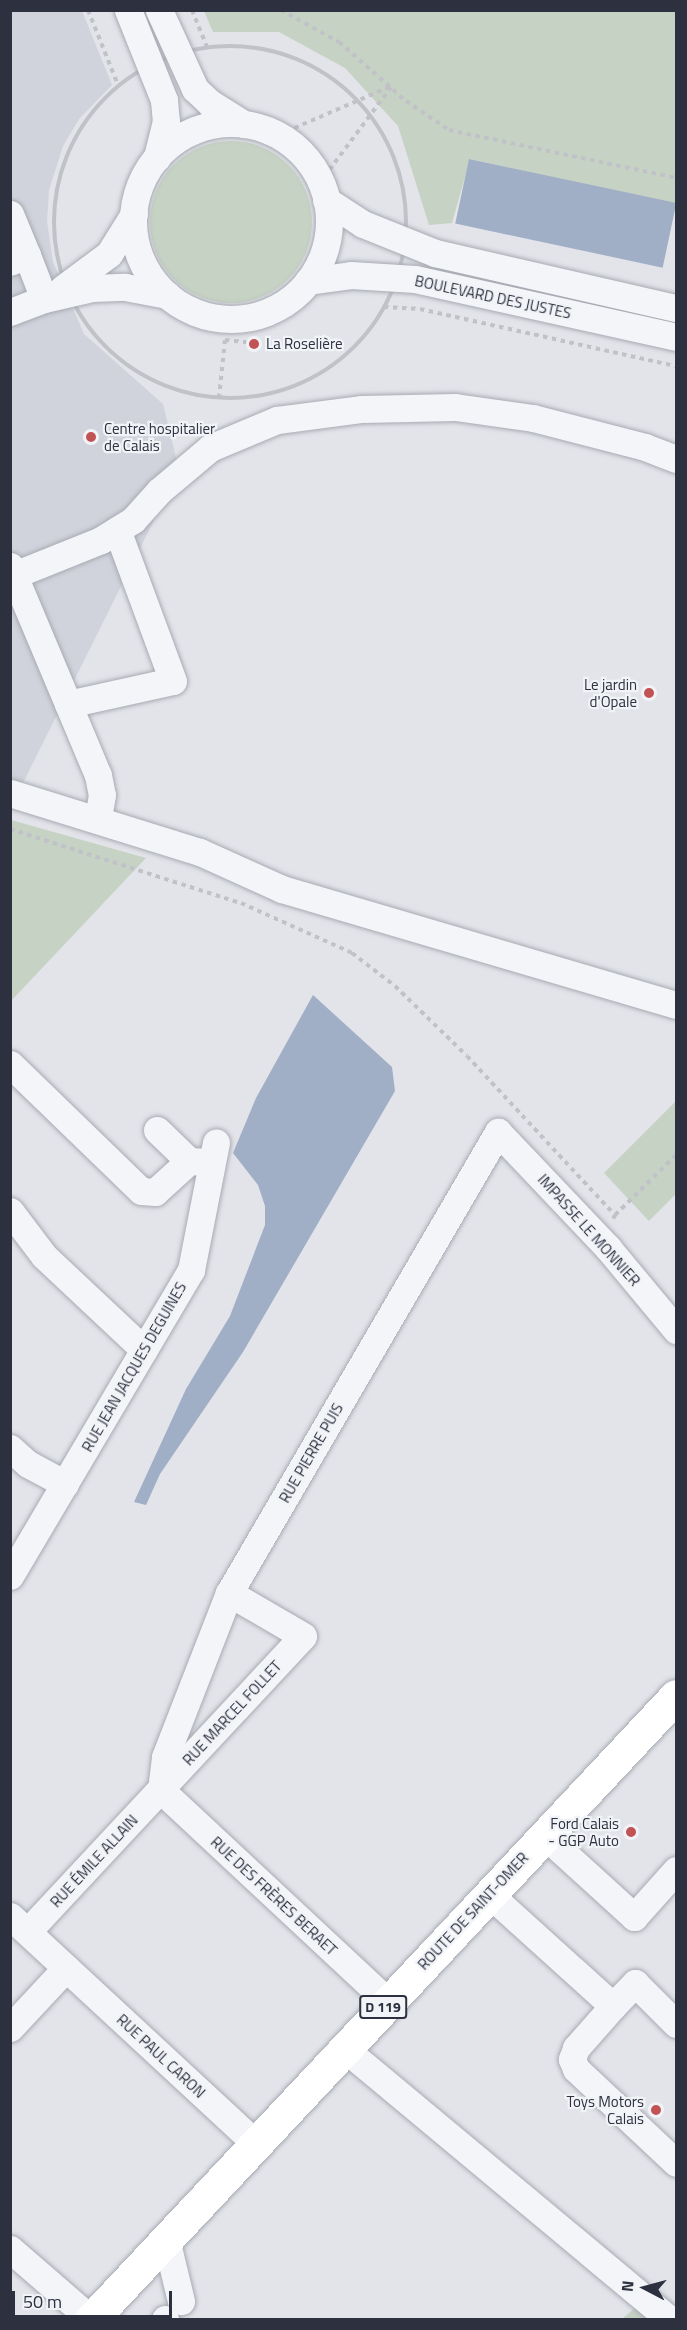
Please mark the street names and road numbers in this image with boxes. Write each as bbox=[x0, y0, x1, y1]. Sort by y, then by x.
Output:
street label: BOULEVARD DES JUSTES bbox=[413, 272, 573, 322]
street label: IMPASSE LE MONNIER bbox=[534, 1170, 644, 1290]
street label: RUE JEAN JACQUES DEGUINES bbox=[78, 1279, 190, 1455]
street label: RUE PIERRE PUIS bbox=[275, 1400, 347, 1506]
street label: RUE MARCEL FOLLET bbox=[179, 1657, 285, 1769]
street label: RUE ÉMILE ALLAIN bbox=[47, 1811, 141, 1911]
street label: RUE DES FRÈRES BERAET bbox=[207, 1833, 341, 1959]
street label: ROUTE DE SAINT-OMER bbox=[414, 1849, 532, 1973]
road number: D 119 bbox=[359, 1996, 407, 2018]
street label: RUE PAUL CARON bbox=[113, 2010, 209, 2102]

